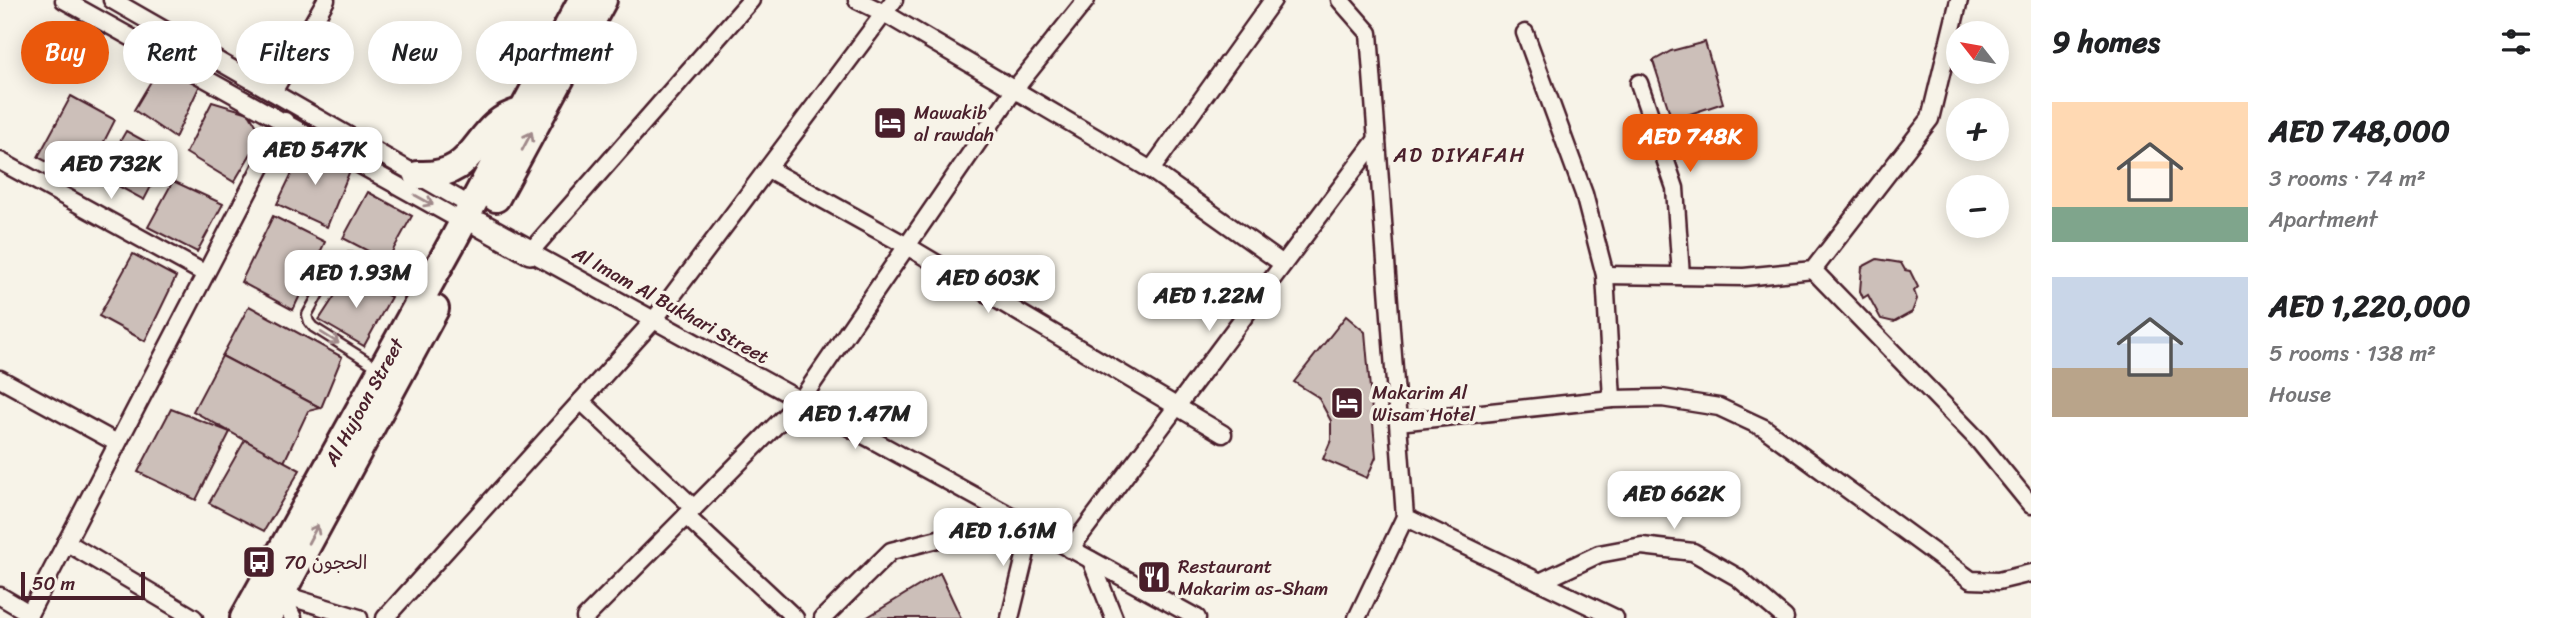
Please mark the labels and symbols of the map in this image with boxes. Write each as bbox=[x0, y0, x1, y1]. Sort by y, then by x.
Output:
north arrow bbox=[1946, 21, 2009, 84]
place label: Mawakib al rawdah bbox=[914, 96, 994, 151]
hotel icon: Mawakib al rawdah bbox=[871, 104, 909, 142]
pin: AED 748K bbox=[1618, 114, 1762, 174]
pin: AED 547K bbox=[243, 128, 387, 187]
one-way arrow bbox=[520, 131, 534, 151]
district label: AD DIYAFAH bbox=[1393, 136, 1526, 174]
pin: AED 732K bbox=[39, 142, 183, 201]
one-way arrow bbox=[413, 193, 433, 207]
street label: Al Imam Al Bukhari Street bbox=[566, 237, 775, 373]
pin: AED 1.93M bbox=[276, 250, 436, 310]
pin: AED 603K bbox=[916, 256, 1060, 315]
pin: AED 1.22M bbox=[1129, 274, 1289, 333]
street label: Al Hujoon Street bbox=[315, 331, 414, 473]
one-way arrow bbox=[320, 331, 340, 345]
place label: Makarim Al Wisam Hotel bbox=[1372, 376, 1476, 431]
hotel icon: Makarim Al Wisam Hotel bbox=[1328, 384, 1366, 422]
pin: AED 1.47M bbox=[775, 392, 935, 451]
pin: AED 662K bbox=[1602, 472, 1746, 531]
pin: AED 1.61M bbox=[923, 508, 1083, 568]
one-way arrow bbox=[306, 525, 320, 545]
bus stop icon: الحجون 70 bbox=[240, 543, 278, 581]
place label: الحجون 70 bbox=[284, 546, 367, 579]
place label: Restaurant Makarim as-Sham bbox=[1178, 550, 1328, 605]
restaurant icon: Restaurant Makarim as-Sham bbox=[1135, 558, 1173, 596]
scale bar bbox=[21, 569, 145, 601]

